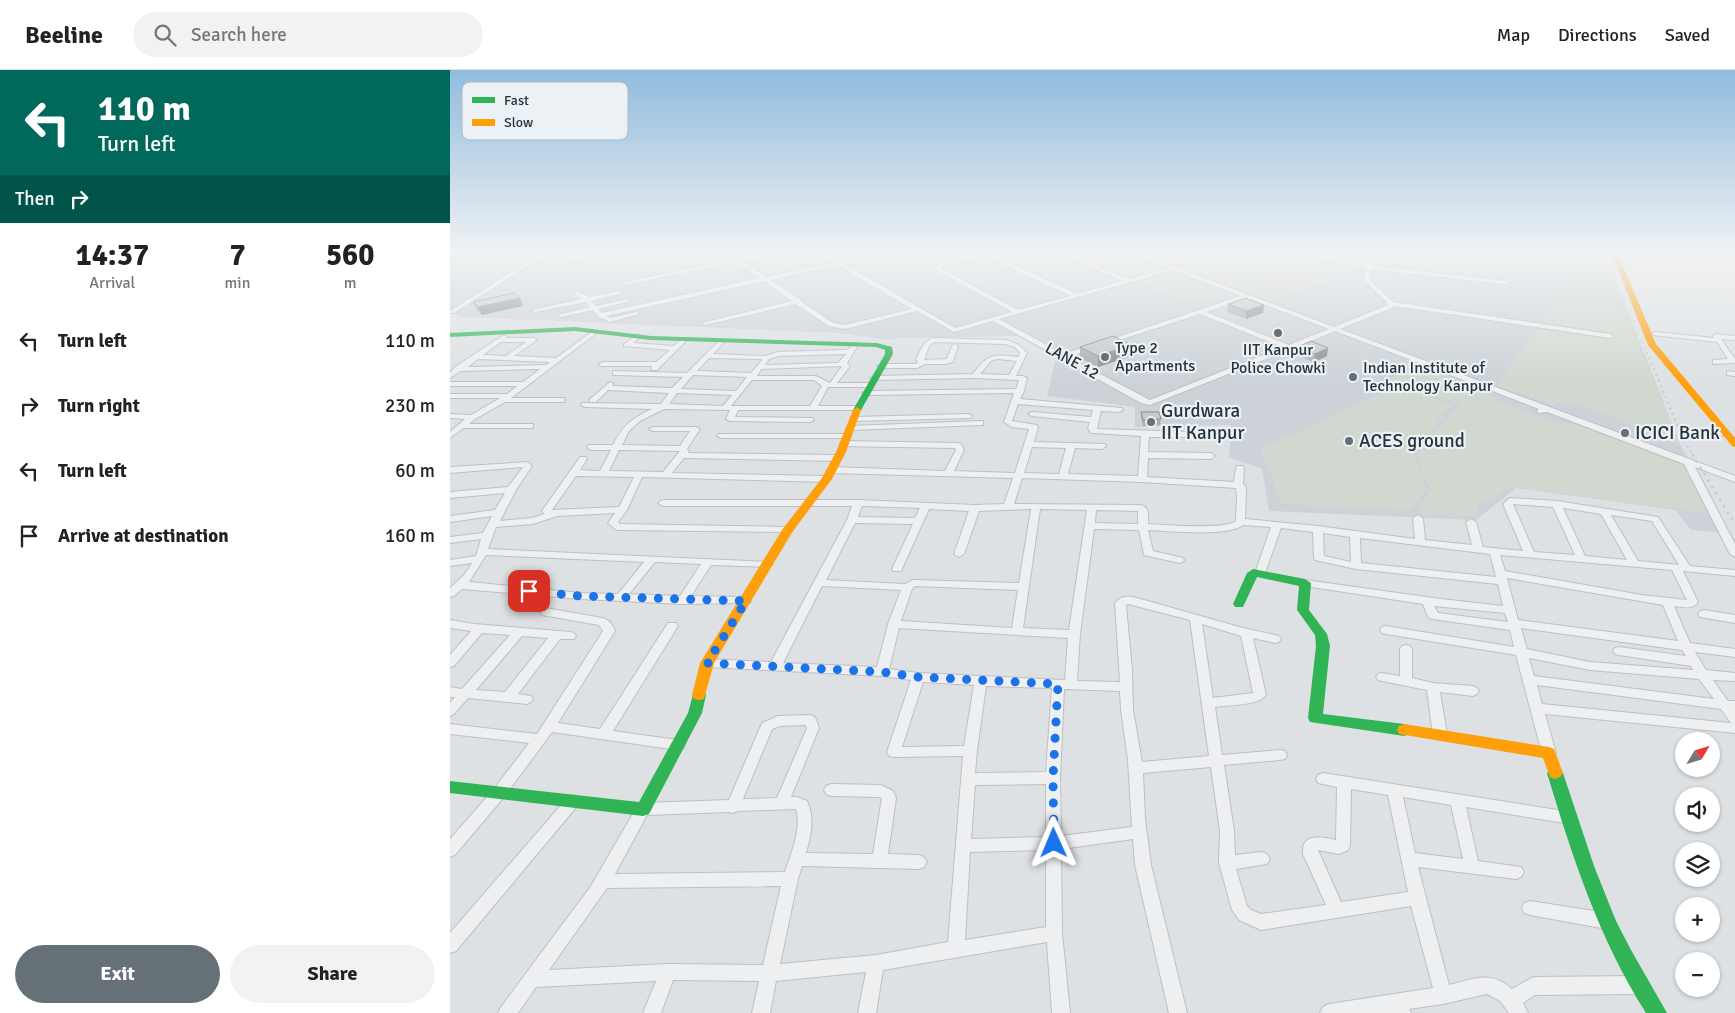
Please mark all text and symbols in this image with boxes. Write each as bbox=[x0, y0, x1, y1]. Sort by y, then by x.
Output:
search box bbox=[133, 12, 483, 57]
text: Beeline bbox=[25, 20, 103, 50]
icon: search bbox=[151, 21, 179, 49]
text: Search here bbox=[191, 23, 287, 47]
text: Map bbox=[1497, 24, 1530, 46]
text: Directions bbox=[1558, 24, 1637, 46]
text: Saved bbox=[1665, 24, 1710, 46]
legend bbox=[462, 82, 628, 140]
text: 110 m bbox=[98, 87, 191, 130]
icon: left bbox=[15, 90, 80, 155]
text: Fast bbox=[504, 92, 529, 109]
text: Slow bbox=[504, 114, 533, 131]
text: Turn left bbox=[98, 130, 176, 157]
icon: right bbox=[65, 185, 93, 213]
text: Then bbox=[15, 187, 55, 211]
text: 14:37 bbox=[75, 237, 149, 274]
text: 7 bbox=[229, 237, 246, 274]
text: 560 bbox=[326, 237, 374, 274]
text: Arrival bbox=[89, 273, 135, 293]
text: min bbox=[225, 273, 250, 293]
text: m bbox=[344, 273, 357, 293]
icon: left bbox=[15, 327, 43, 355]
marker: IIT Kanpur Police Chowki bbox=[1272, 327, 1284, 339]
text: Turn left bbox=[58, 329, 127, 353]
text: 110 m bbox=[385, 329, 435, 353]
street label: LANE 12 bbox=[1041, 338, 1103, 384]
place label: Type 2 Apartments bbox=[1115, 338, 1195, 376]
place label: IIT Kanpur Police Chowki bbox=[1230, 340, 1326, 378]
marker: Type 2 Apartments bbox=[1099, 351, 1111, 363]
place label: Indian Institute of Technology Kanpur bbox=[1363, 358, 1493, 396]
marker: Indian Institute of Technology Kanpur bbox=[1347, 371, 1359, 383]
icon: right bbox=[15, 392, 43, 420]
text: Turn right bbox=[58, 394, 140, 418]
text: 230 m bbox=[385, 394, 435, 418]
place label: Gurdwara IIT Kanpur bbox=[1161, 399, 1244, 445]
marker: Gurdwara IIT Kanpur bbox=[1145, 416, 1157, 428]
place label: ICICI Bank bbox=[1635, 421, 1720, 445]
marker: ICICI Bank bbox=[1619, 427, 1631, 439]
place label: ACES ground bbox=[1359, 429, 1465, 453]
marker: ACES ground bbox=[1343, 435, 1355, 447]
icon: left bbox=[15, 457, 43, 485]
text: Turn left bbox=[58, 459, 127, 483]
text: 60 m bbox=[395, 459, 435, 483]
icon: arrive bbox=[15, 522, 43, 550]
text: Arrive at destination bbox=[58, 524, 229, 548]
text: 160 m bbox=[385, 524, 435, 548]
pin bbox=[508, 570, 550, 612]
icon: arrive bbox=[515, 577, 543, 605]
north arrow bbox=[1675, 732, 1720, 778]
map controls bbox=[1675, 732, 1720, 997]
button: sound bbox=[1675, 787, 1720, 832]
position arrow bbox=[1027, 816, 1079, 868]
button: layers bbox=[1675, 842, 1720, 887]
button: + bbox=[1675, 897, 1720, 942]
button: Exit bbox=[15, 945, 220, 1003]
button: Share bbox=[230, 945, 435, 1003]
button: − bbox=[1675, 952, 1720, 997]

